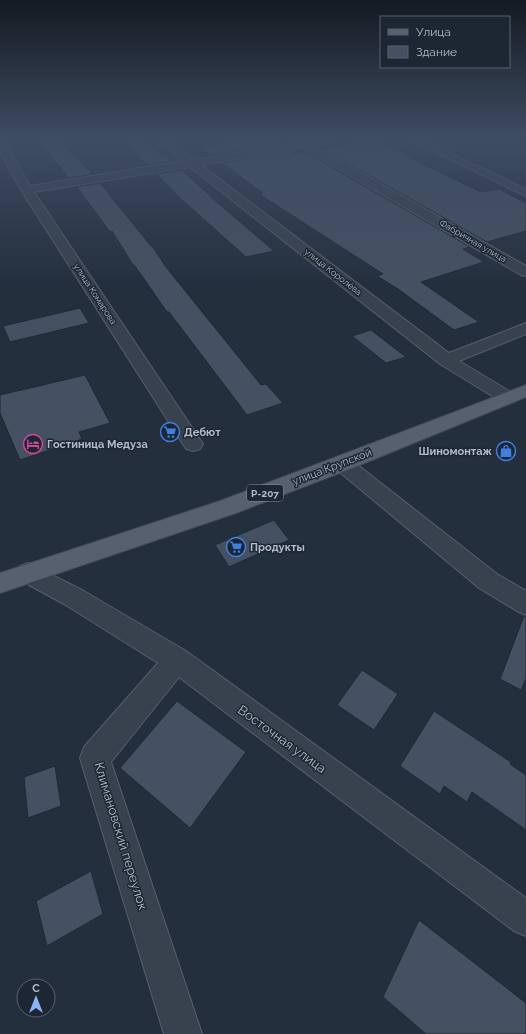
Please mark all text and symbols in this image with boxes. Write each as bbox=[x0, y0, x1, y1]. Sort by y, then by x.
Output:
legend bbox=[380, 16, 510, 68]
text: Улица bbox=[416, 25, 451, 39]
text: Здание bbox=[416, 45, 457, 59]
street label: Фабричная улица bbox=[438, 218, 508, 264]
street label: улица Королёва bbox=[303, 247, 364, 297]
street label: улица Комарова bbox=[72, 262, 118, 326]
supermarket icon: Дебют bbox=[159, 421, 181, 443]
place label: Дебют bbox=[184, 426, 221, 439]
hotel icon: Гостиница Медуза bbox=[22, 433, 44, 455]
place label: Гостиница Медуза bbox=[47, 438, 148, 451]
shop icon: Шиномонтаж bbox=[495, 440, 517, 462]
place label: Шиномонтаж bbox=[418, 445, 493, 458]
street label: улица Крупской bbox=[290, 446, 374, 488]
road number: Р-207 bbox=[247, 485, 283, 501]
supermarket icon: Продукты bbox=[225, 536, 247, 558]
place label: Продукты bbox=[250, 541, 305, 554]
street label: Восточная улица bbox=[235, 702, 329, 776]
street label: Климановский переулок bbox=[91, 760, 151, 912]
north arrow bbox=[16, 978, 56, 1018]
text: С bbox=[32, 982, 40, 995]

